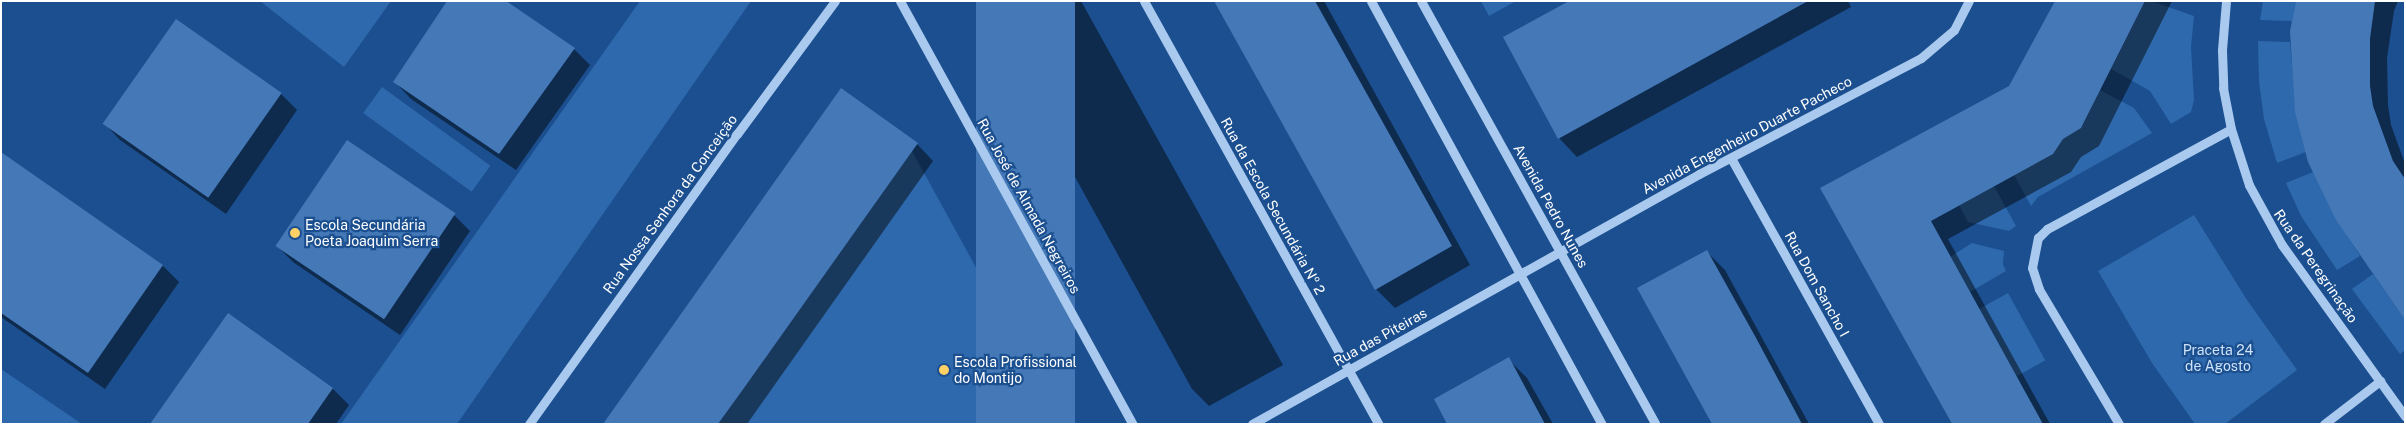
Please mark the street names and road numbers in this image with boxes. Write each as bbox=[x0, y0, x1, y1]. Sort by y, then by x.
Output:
street label: Avenida Engenheiro Duarte Pacheco bbox=[1639, 72, 1855, 198]
street label: Rua Nossa Senhora da Conceição bbox=[599, 111, 741, 297]
street label: Rua José de Almada Negreiros bbox=[974, 115, 1084, 297]
street label: Rua da Escola Secundária Nº 2 bbox=[1217, 115, 1329, 297]
street label: Avenida Pedro Nunes bbox=[1510, 141, 1592, 271]
street label: Rua da Peregrinação bbox=[2270, 206, 2362, 326]
street label: Rua Dom Sancho I bbox=[1781, 228, 1853, 340]
street label: Rua das Piteiras bbox=[1330, 304, 1430, 370]

